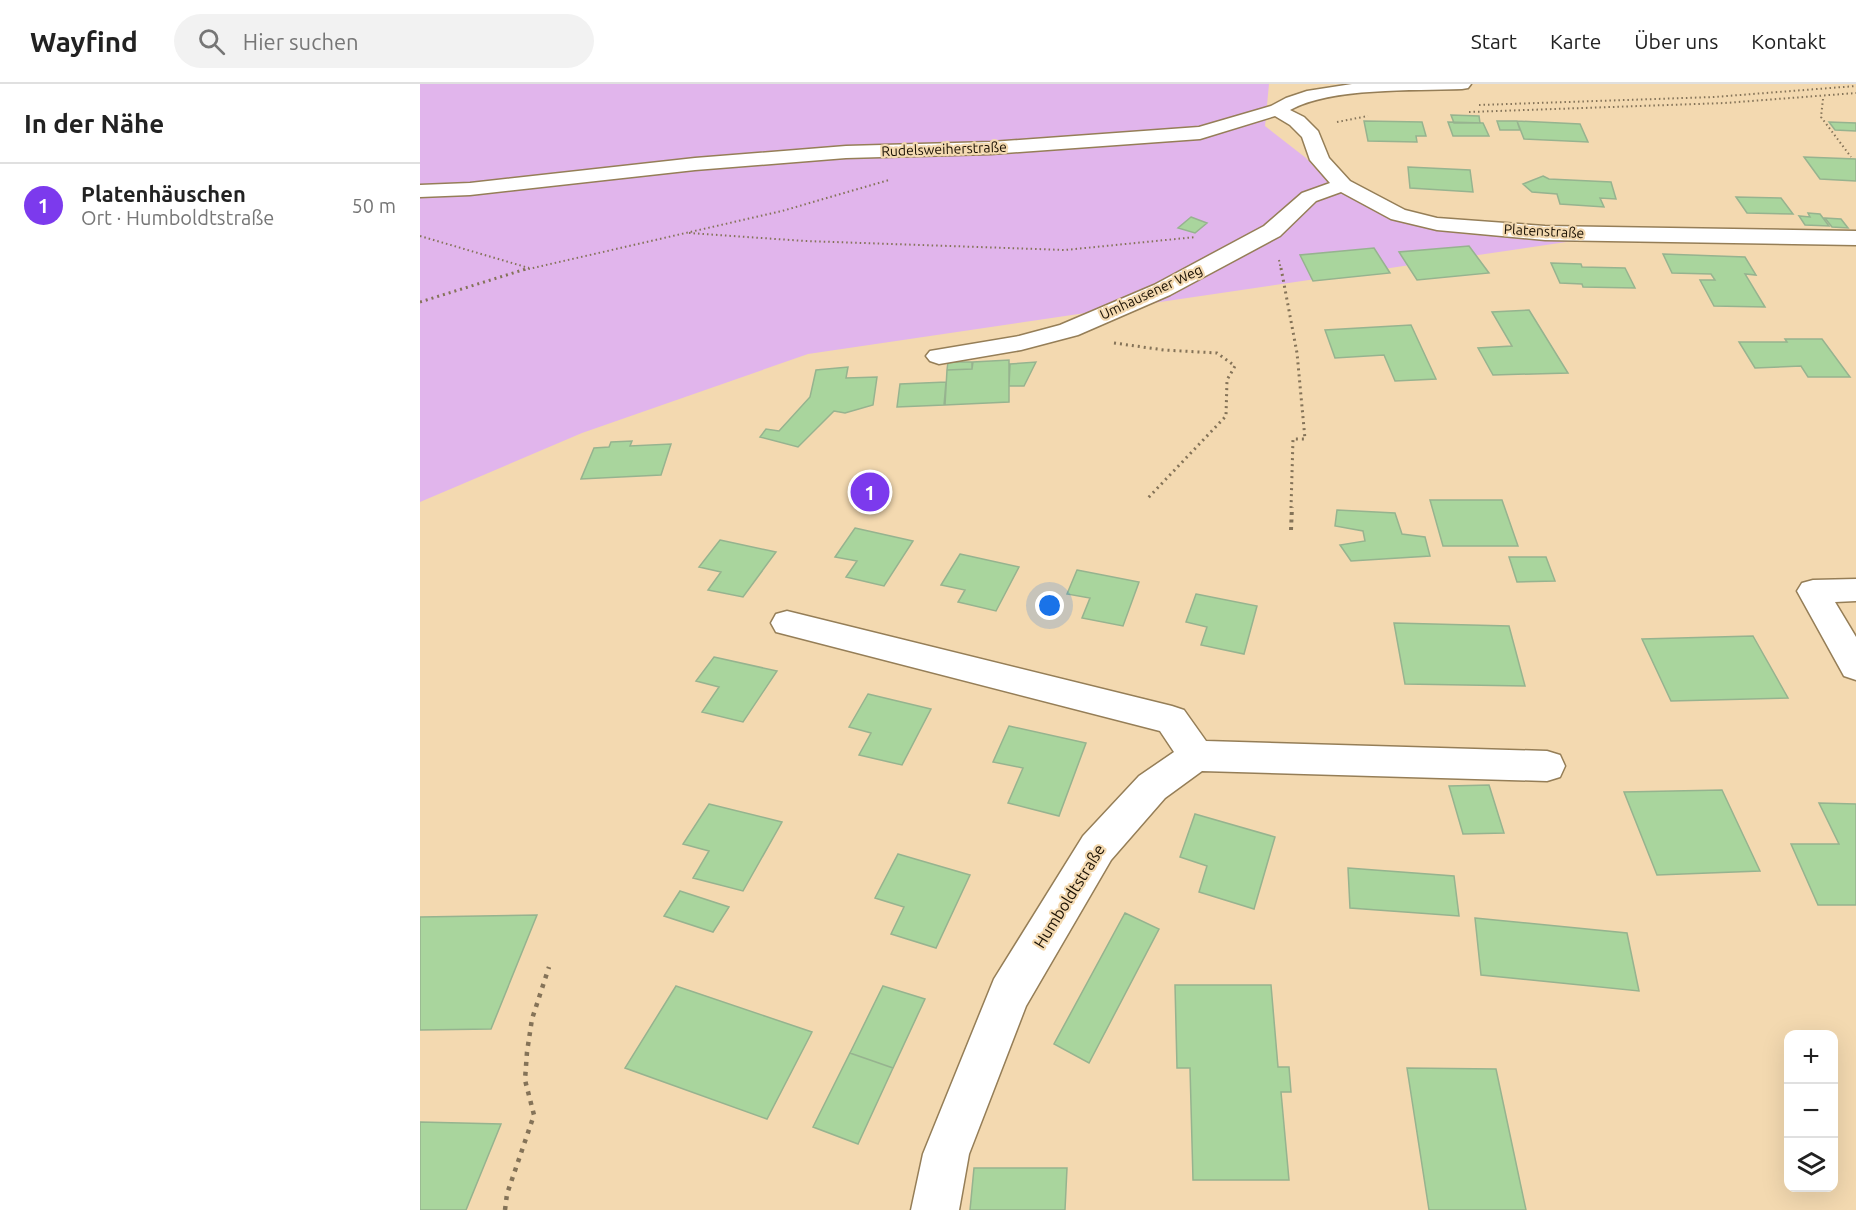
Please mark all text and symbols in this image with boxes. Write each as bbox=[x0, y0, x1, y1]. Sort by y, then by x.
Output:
search box bbox=[174, 14, 594, 68]
icon: search bbox=[195, 25, 228, 58]
text: Wayfind bbox=[30, 26, 138, 57]
text: Hier suchen bbox=[243, 29, 359, 54]
text: Start bbox=[1471, 29, 1517, 53]
text: Karte bbox=[1550, 29, 1601, 53]
text: Über uns bbox=[1634, 29, 1718, 53]
text: Kontakt bbox=[1751, 29, 1826, 53]
text: In der Nähe bbox=[24, 109, 164, 138]
street label: Rudelsweiherstraße bbox=[881, 139, 1007, 159]
text: Platenhäuschen bbox=[81, 181, 246, 206]
text: 1 bbox=[38, 194, 49, 217]
text: 50 m bbox=[352, 194, 396, 217]
text: Ort · Humboldtstraße bbox=[81, 206, 274, 229]
street label: Platenstraße bbox=[1503, 221, 1585, 241]
street label: Umhausener Weg bbox=[1097, 261, 1205, 323]
pin: 1 bbox=[850, 470, 890, 514]
your location bbox=[1035, 591, 1064, 620]
street label: Humboldtstraße bbox=[1030, 841, 1108, 951]
map controls bbox=[1784, 1030, 1838, 1192]
button: + bbox=[1784, 1030, 1838, 1084]
button: − bbox=[1784, 1084, 1838, 1138]
button: layers bbox=[1784, 1138, 1838, 1192]

